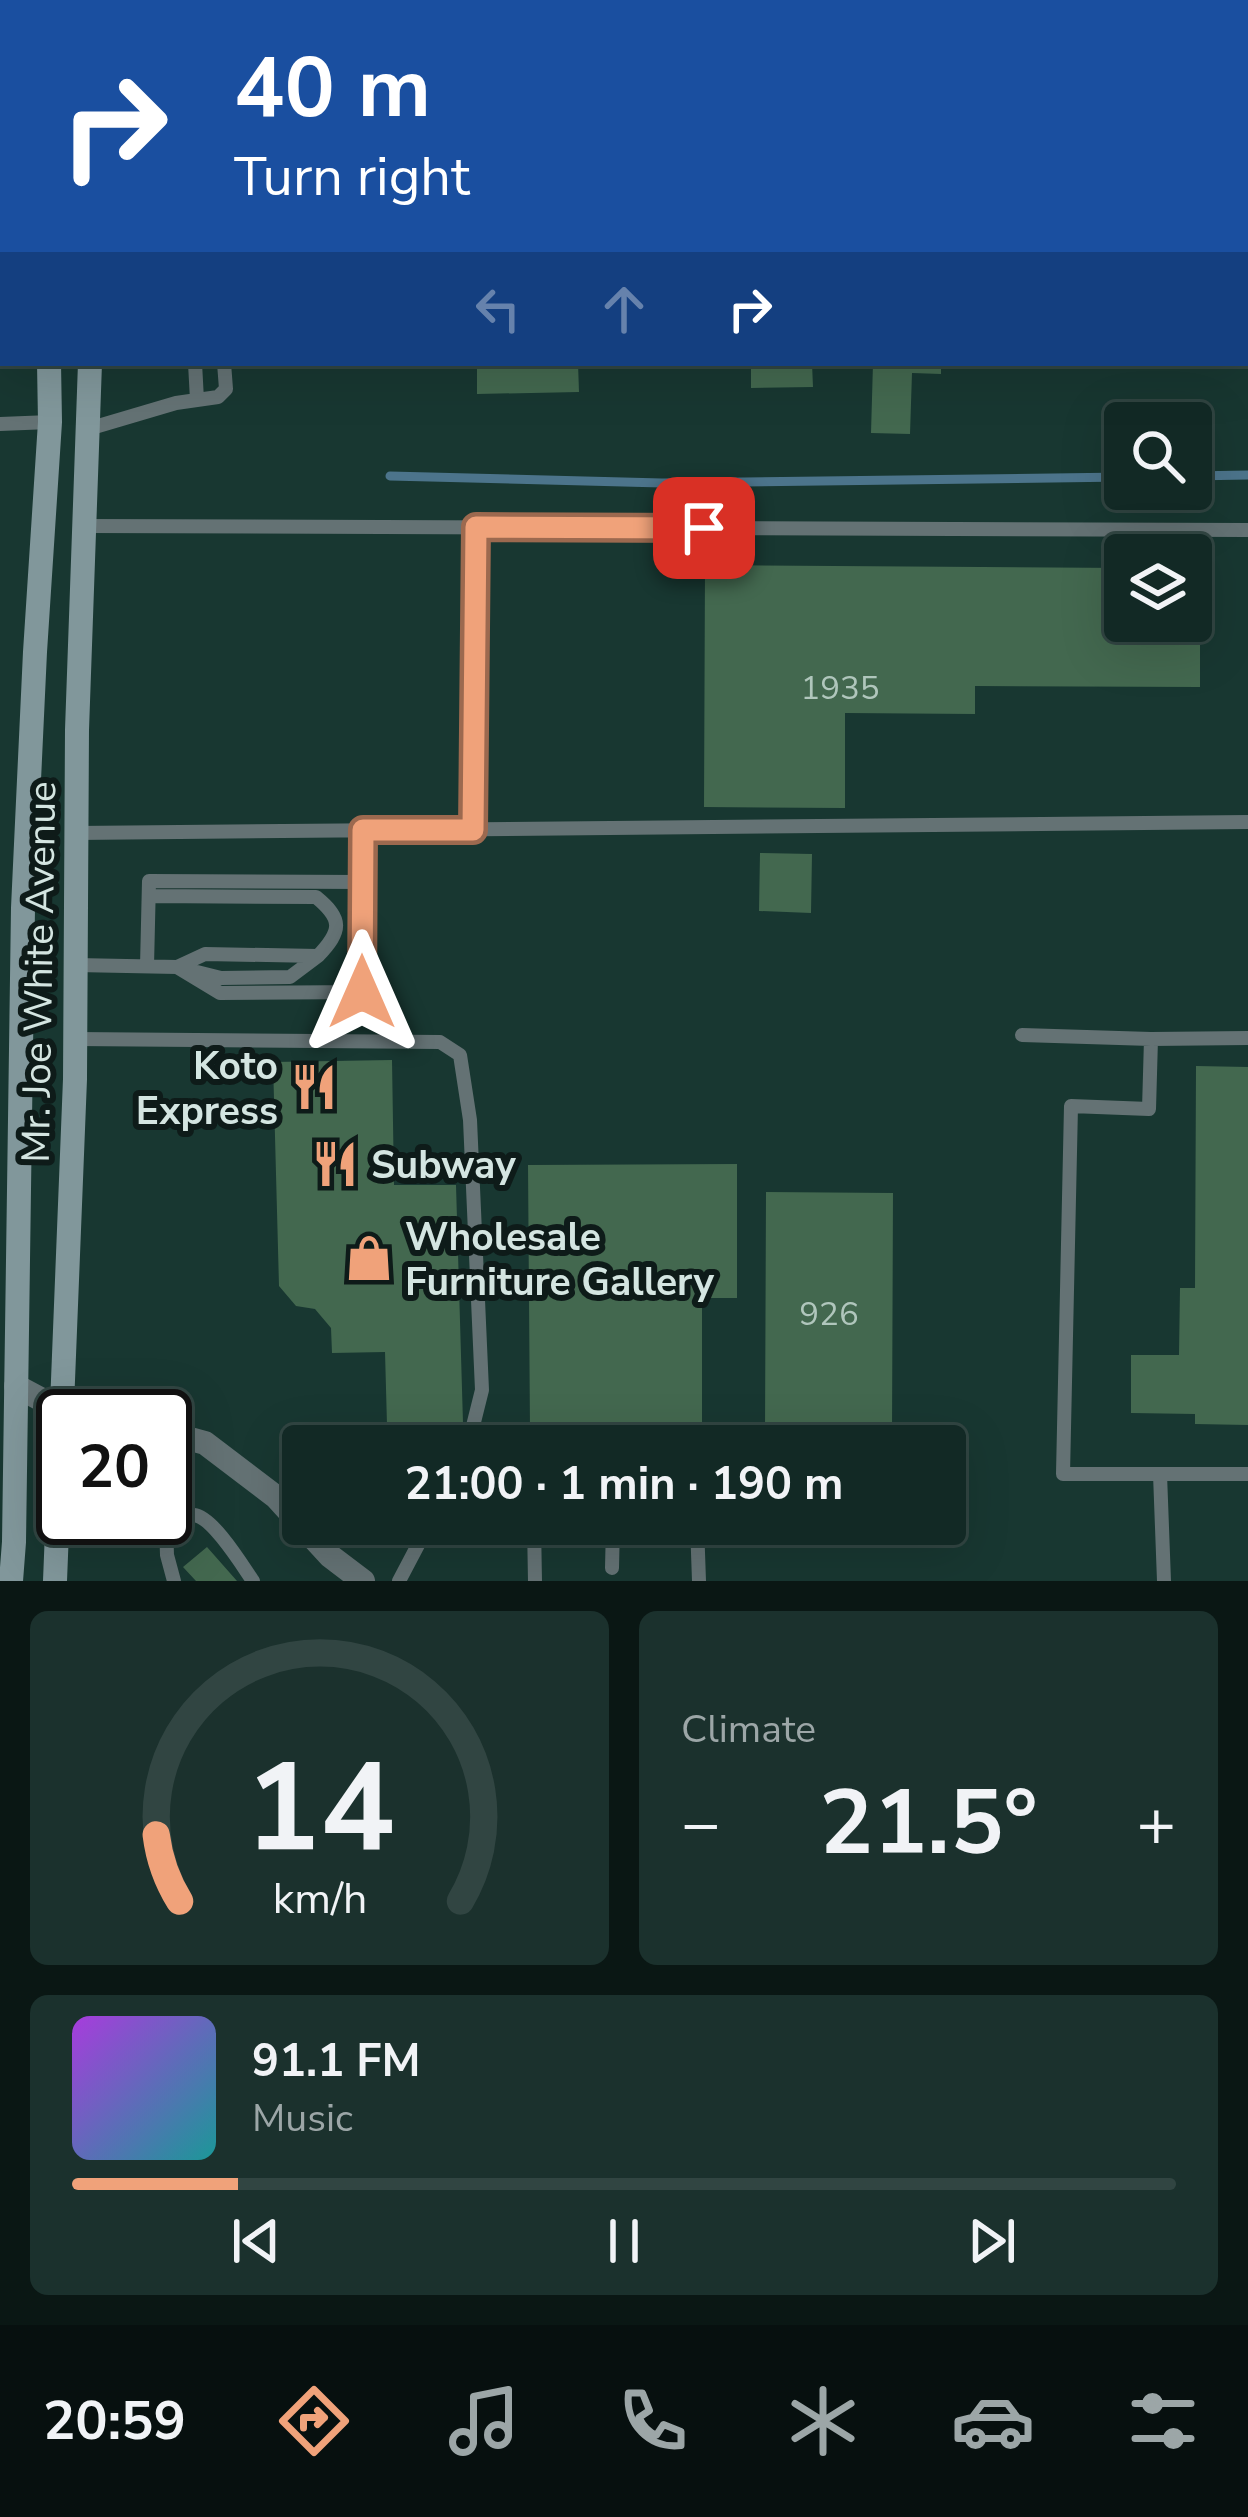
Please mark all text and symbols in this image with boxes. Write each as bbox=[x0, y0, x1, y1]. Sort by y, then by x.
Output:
text: 40 m bbox=[234, 31, 431, 146]
icon: right bbox=[36, 48, 192, 204]
text: Turn right bbox=[234, 140, 470, 214]
icon: left bbox=[465, 276, 531, 342]
icon: ahead bbox=[591, 276, 657, 342]
icon: right bbox=[717, 276, 783, 342]
map controls bbox=[1104, 402, 1212, 642]
button: search bbox=[1104, 402, 1212, 510]
pin bbox=[653, 477, 755, 579]
icon: arrive bbox=[671, 495, 737, 561]
button: layers bbox=[1104, 534, 1212, 642]
house number: 1935 bbox=[800, 666, 880, 711]
street label: Mr. Joe White Avenue bbox=[10, 781, 69, 1163]
position arrow bbox=[299, 929, 425, 1055]
place label: Koto Express bbox=[136, 1040, 278, 1138]
restaurant icon: Koto Express bbox=[289, 1062, 339, 1112]
restaurant icon: Subway bbox=[310, 1139, 360, 1189]
place label: Subway bbox=[371, 1139, 516, 1192]
place label: Wholesale Furniture Gallery bbox=[405, 1211, 715, 1309]
shop icon: Wholesale Furniture Gallery bbox=[344, 1233, 394, 1283]
house number: 926 bbox=[799, 1292, 859, 1337]
speed limit sign: 20 bbox=[36, 1389, 192, 1545]
text: 21:00 · 1 min · 190 m bbox=[404, 1454, 844, 1515]
text: Climate bbox=[681, 1703, 816, 1756]
text: 14 bbox=[245, 1724, 394, 1894]
text: 21.5° bbox=[819, 1762, 1038, 1885]
text: − bbox=[681, 1779, 721, 1869]
text: + bbox=[1136, 1779, 1176, 1869]
text: km/h bbox=[272, 1870, 367, 1928]
text: 91.1 FM bbox=[252, 2031, 421, 2092]
text: Music bbox=[252, 2092, 353, 2145]
icon: previous bbox=[223, 2208, 289, 2274]
icon: pause bbox=[591, 2208, 657, 2274]
icon: next bbox=[959, 2208, 1025, 2274]
icon: directions bbox=[272, 2379, 356, 2463]
icon: music bbox=[442, 2379, 526, 2463]
icon: phone bbox=[611, 2379, 695, 2463]
icon: climate bbox=[781, 2379, 865, 2463]
icon: car bbox=[951, 2379, 1035, 2463]
icon: filters bbox=[1121, 2379, 1205, 2463]
text: 20:59 bbox=[43, 2384, 186, 2458]

